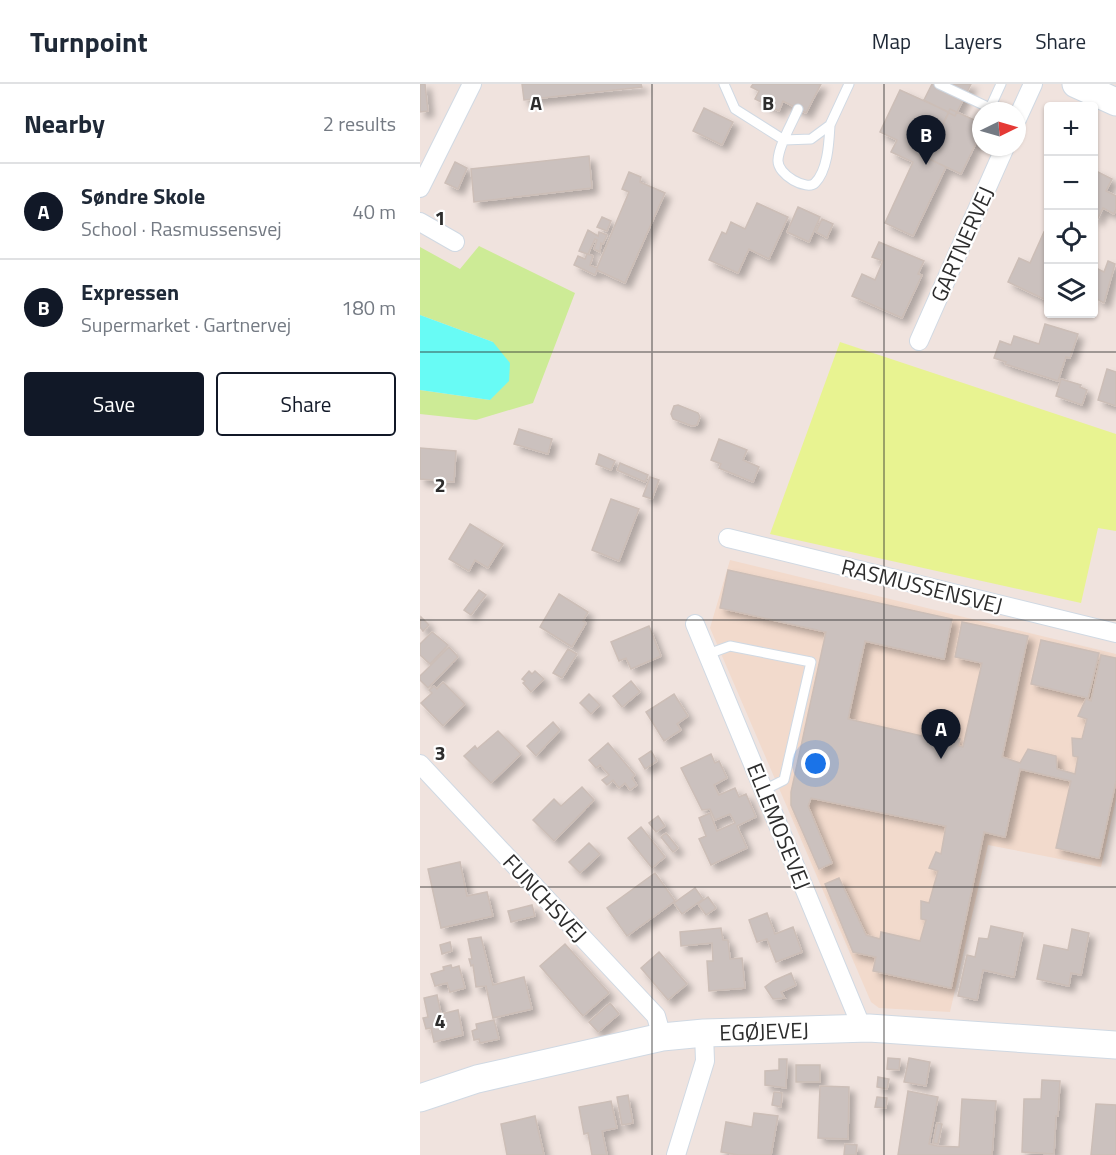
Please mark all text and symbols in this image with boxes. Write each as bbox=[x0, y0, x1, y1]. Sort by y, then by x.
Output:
text: Turnpoint bbox=[30, 20, 148, 63]
text: Map bbox=[872, 25, 911, 57]
text: Layers bbox=[944, 25, 1002, 57]
text: Share bbox=[1035, 25, 1086, 57]
text: A bbox=[530, 87, 542, 118]
text: B bbox=[762, 87, 774, 118]
north arrow bbox=[972, 102, 1026, 156]
map controls bbox=[1044, 102, 1098, 318]
button: + bbox=[1044, 102, 1098, 156]
text: Nearby bbox=[24, 104, 105, 143]
text: 2 results bbox=[323, 108, 396, 139]
pin: B bbox=[906, 116, 946, 165]
button: − bbox=[1044, 156, 1098, 210]
text: Søndre Skole bbox=[81, 179, 205, 213]
street label: GARTNERVEJ bbox=[921, 181, 1003, 307]
text: A bbox=[37, 196, 50, 227]
text: 40 m bbox=[352, 196, 396, 227]
text: 1 bbox=[434, 202, 446, 233]
button: locate bbox=[1044, 210, 1098, 264]
text: School · Rasmussensvej bbox=[81, 213, 282, 244]
button: layers bbox=[1044, 264, 1098, 318]
text: Expressen bbox=[81, 275, 179, 309]
text: B bbox=[37, 292, 50, 323]
text: 180 m bbox=[341, 292, 396, 323]
text: Supermarket · Gartnervej bbox=[81, 309, 291, 340]
button: Save bbox=[24, 372, 204, 436]
button: Share bbox=[216, 372, 396, 436]
text: 2 bbox=[434, 469, 446, 500]
street label: RASMUSSENSVEJ bbox=[838, 550, 1006, 622]
pin: A bbox=[922, 710, 960, 759]
text: 3 bbox=[434, 737, 446, 768]
your location bbox=[801, 749, 830, 778]
street label: ELLEMOSEVEJ bbox=[738, 758, 820, 894]
street label: FUNCHSVEJ bbox=[495, 846, 595, 950]
text: 4 bbox=[434, 1005, 446, 1036]
street label: EGØJEVEJ bbox=[719, 1013, 809, 1050]

